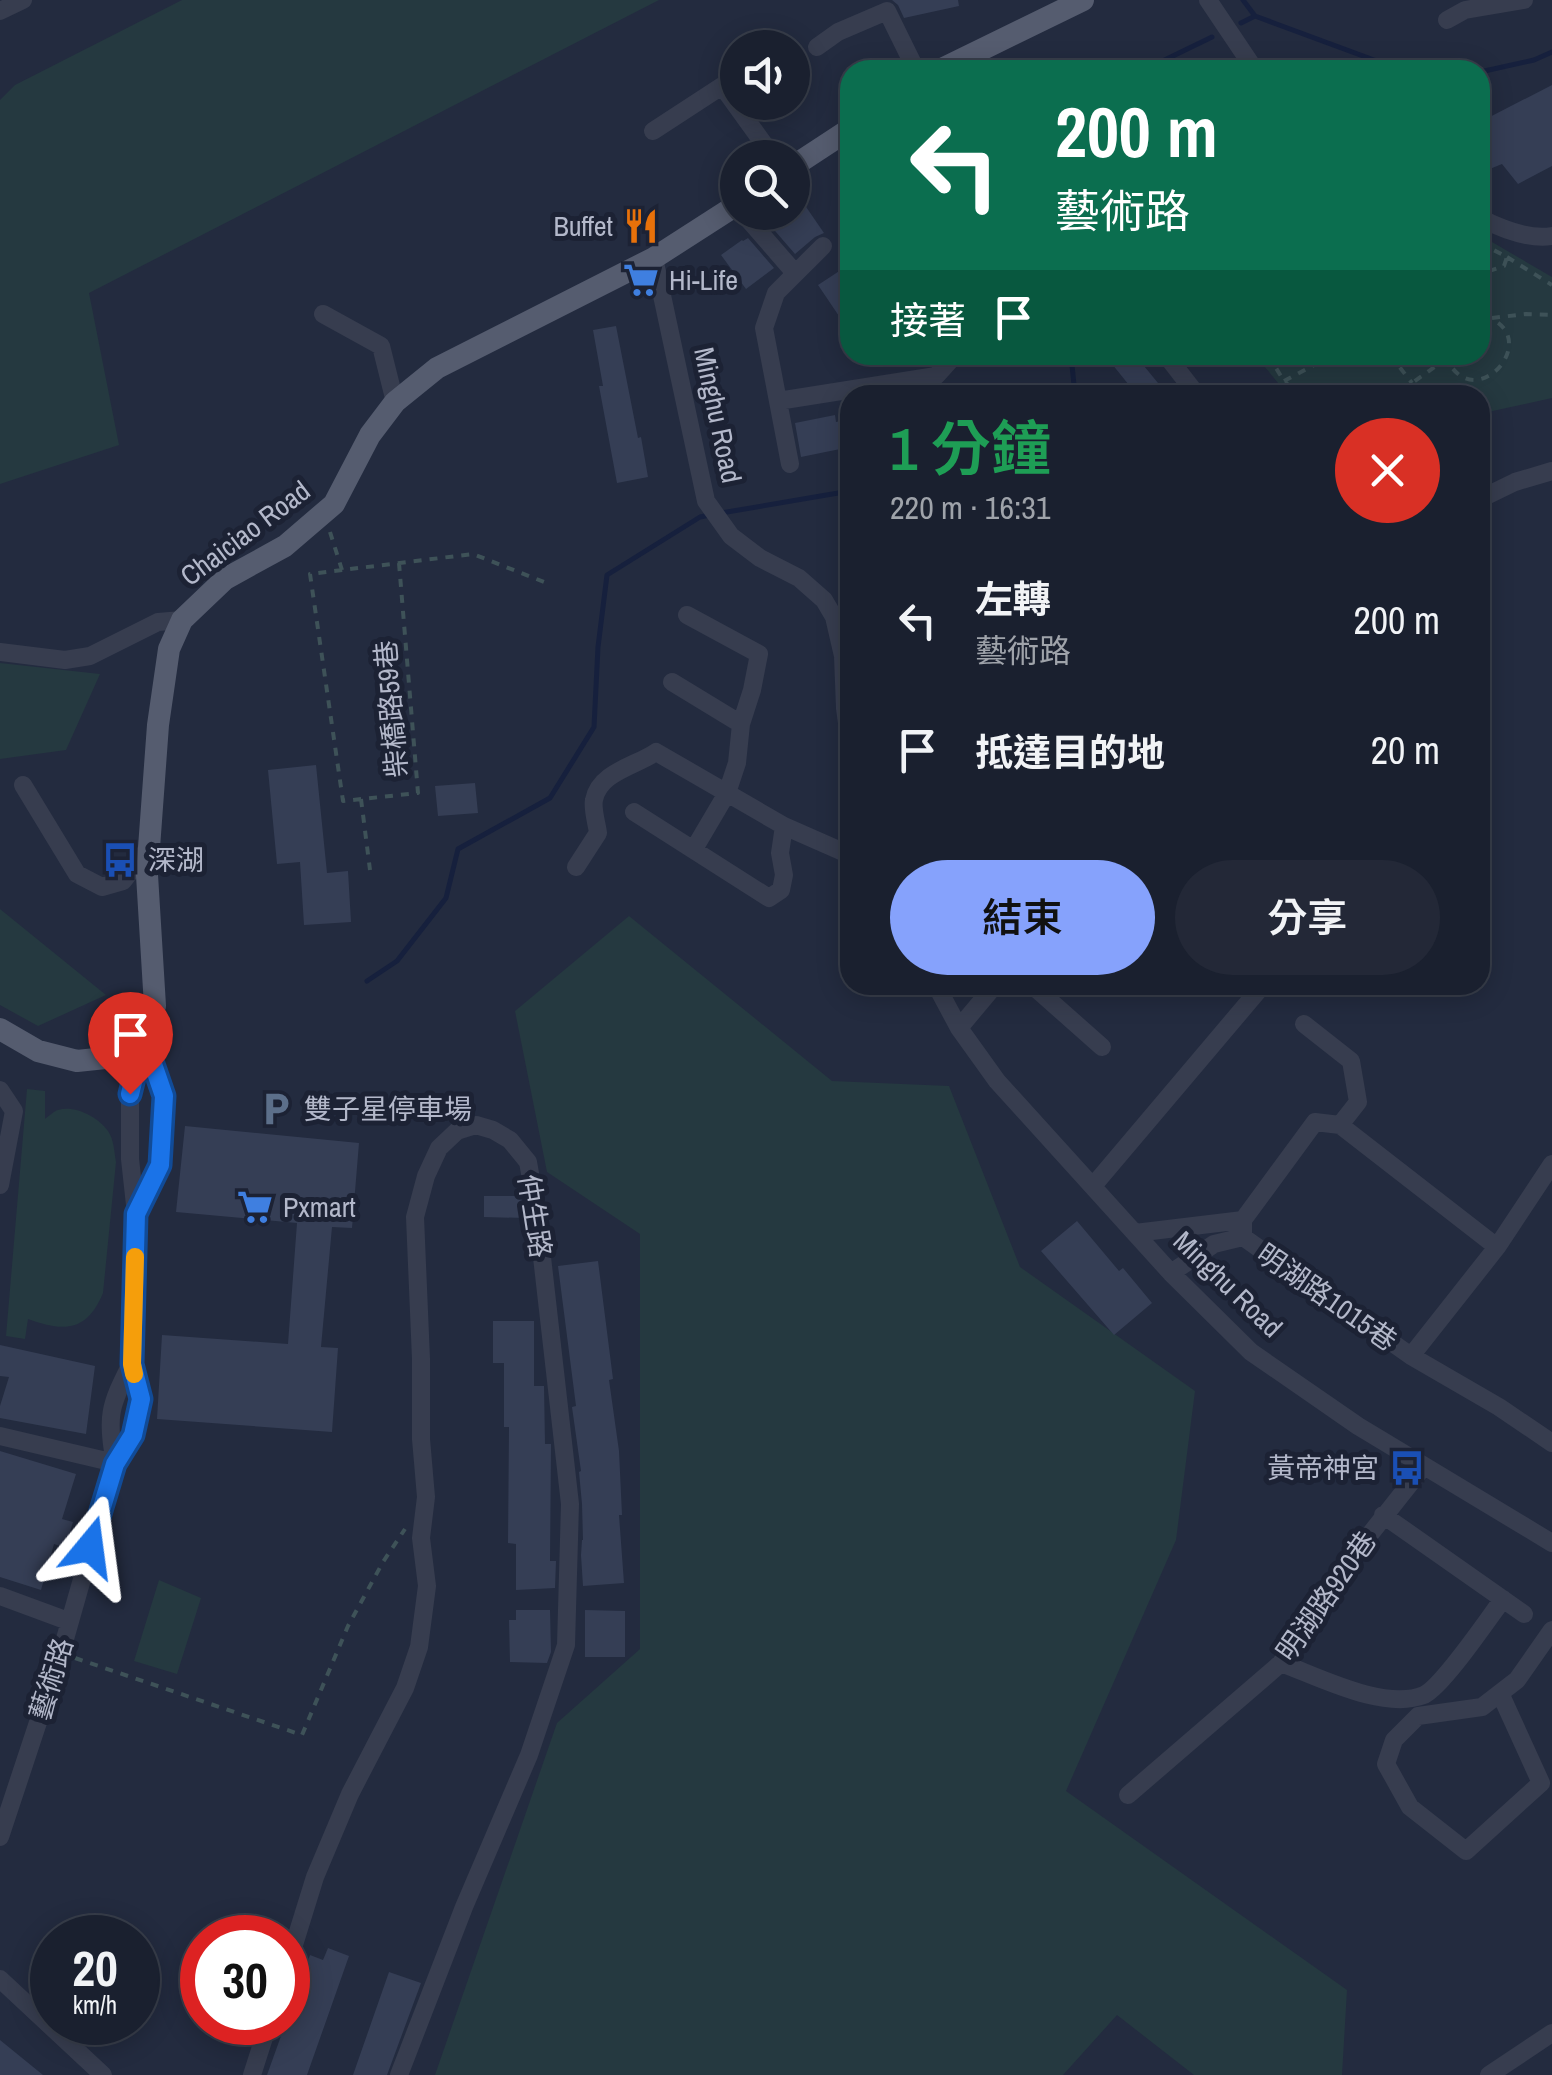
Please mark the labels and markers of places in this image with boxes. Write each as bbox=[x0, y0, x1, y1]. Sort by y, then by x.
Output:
place label: Buffet bbox=[553, 207, 613, 245]
restaurant icon: Buffet bbox=[622, 207, 660, 245]
supermarket icon: Hi-Life bbox=[622, 261, 660, 299]
place label: Hi-Life bbox=[669, 261, 738, 299]
bus stop icon: 深湖 bbox=[101, 841, 139, 879]
place label: 深湖 bbox=[148, 841, 204, 879]
pin bbox=[88, 992, 173, 1095]
parking icon: 雙子星停車場 bbox=[257, 1090, 295, 1128]
place label: 雙子星停車場 bbox=[304, 1090, 472, 1128]
supermarket icon: Pxmart bbox=[236, 1188, 274, 1226]
place label: Pxmart bbox=[283, 1188, 356, 1226]
place label: 黃帝神宮 bbox=[1267, 1449, 1379, 1487]
bus stop icon: 黃帝神宮 bbox=[1388, 1449, 1426, 1487]

